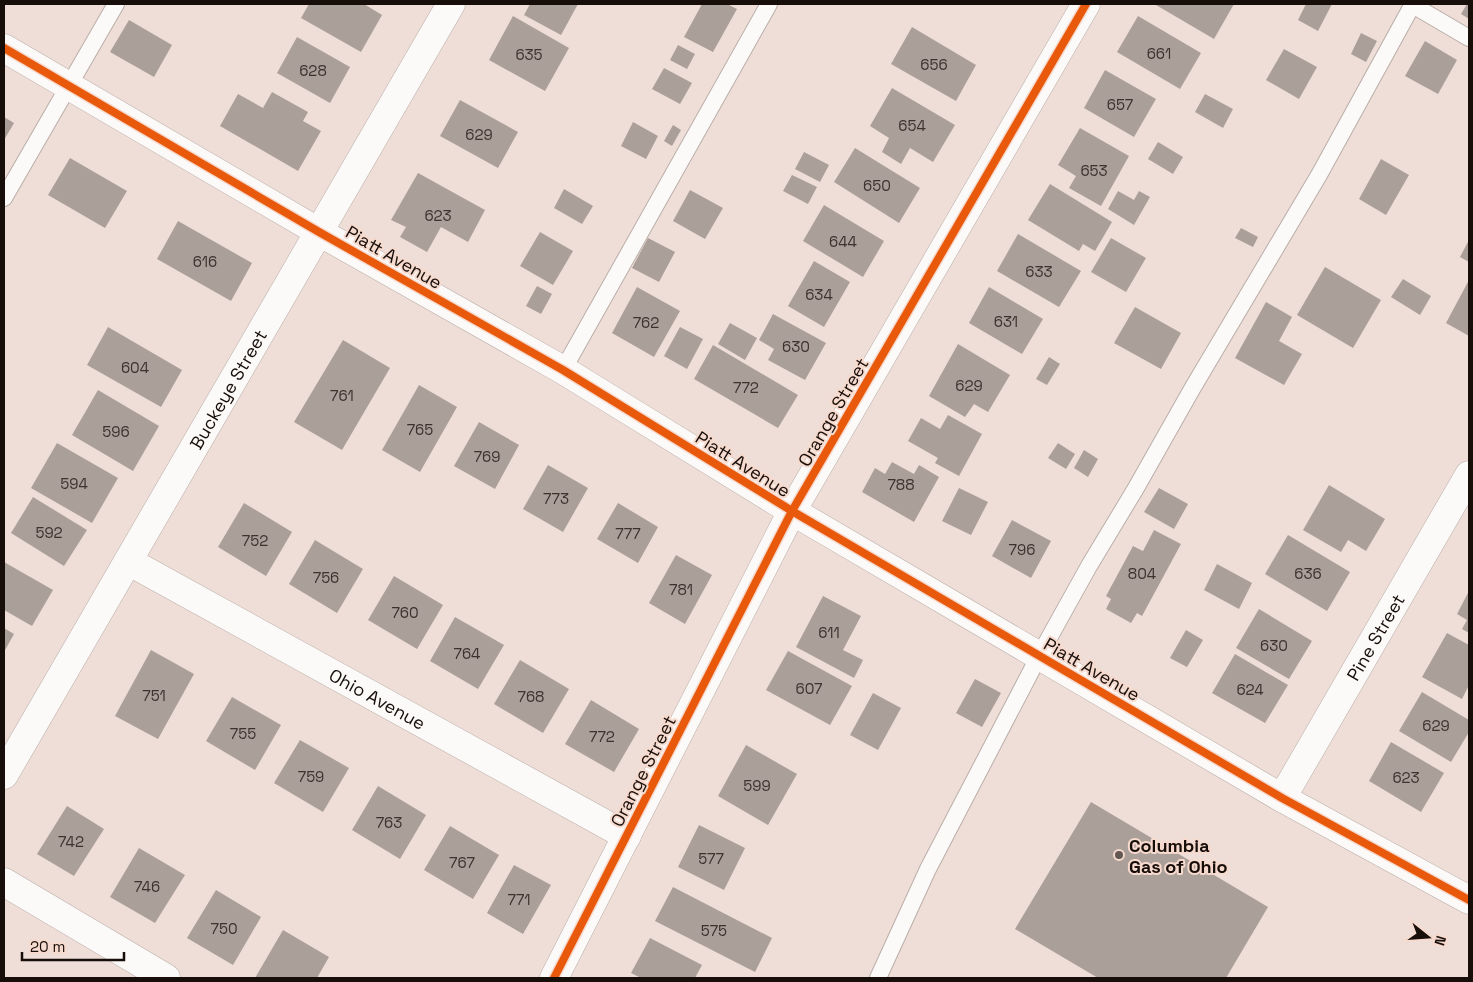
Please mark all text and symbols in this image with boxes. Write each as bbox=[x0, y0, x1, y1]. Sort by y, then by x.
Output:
house number: 661 bbox=[1147, 44, 1171, 63]
house number: 635 bbox=[515, 45, 543, 64]
house number: 656 bbox=[920, 55, 948, 74]
house number: 628 bbox=[299, 61, 327, 80]
house number: 657 bbox=[1107, 95, 1133, 114]
house number: 654 bbox=[898, 116, 926, 135]
house number: 629 bbox=[465, 125, 493, 144]
house number: 653 bbox=[1080, 161, 1108, 180]
house number: 650 bbox=[863, 176, 891, 195]
house number: 623 bbox=[424, 206, 452, 225]
street label: Piatt Avenue bbox=[342, 220, 446, 294]
house number: 644 bbox=[829, 232, 857, 251]
house number: 616 bbox=[193, 252, 217, 271]
house number: 633 bbox=[1025, 262, 1053, 281]
house number: 634 bbox=[805, 285, 833, 304]
house number: 631 bbox=[994, 312, 1018, 331]
house number: 762 bbox=[633, 313, 659, 332]
street label: Buckeye Street bbox=[184, 325, 271, 453]
house number: 630 bbox=[782, 337, 810, 356]
street label: Orange Street bbox=[793, 354, 873, 470]
house number: 604 bbox=[121, 358, 149, 377]
house number: 629 bbox=[955, 376, 983, 395]
house number: 772 bbox=[733, 378, 759, 397]
house number: 761 bbox=[330, 386, 354, 405]
house number: 765 bbox=[407, 420, 433, 439]
house number: 596 bbox=[102, 422, 130, 441]
street label: Piatt Avenue bbox=[691, 426, 795, 502]
house number: 769 bbox=[474, 447, 500, 466]
house number: 594 bbox=[60, 474, 88, 493]
house number: 788 bbox=[887, 475, 915, 494]
house number: 773 bbox=[543, 489, 569, 508]
house number: 592 bbox=[35, 523, 63, 542]
house number: 777 bbox=[615, 524, 641, 543]
house number: 752 bbox=[242, 531, 268, 550]
house number: 796 bbox=[1009, 540, 1035, 559]
house number: 804 bbox=[1128, 564, 1156, 583]
house number: 636 bbox=[1294, 564, 1322, 583]
house number: 756 bbox=[313, 568, 339, 587]
house number: 781 bbox=[669, 580, 693, 599]
street label: Pine Street bbox=[1341, 589, 1409, 685]
house number: 760 bbox=[391, 603, 419, 622]
house number: 611 bbox=[818, 623, 840, 642]
street label: Piatt Avenue bbox=[1040, 632, 1144, 706]
house number: 630 bbox=[1260, 636, 1288, 655]
house number: 764 bbox=[454, 644, 480, 663]
street label: Ohio Avenue bbox=[325, 663, 430, 734]
house number: 607 bbox=[796, 679, 823, 698]
house number: 624 bbox=[1236, 680, 1264, 699]
house number: 751 bbox=[142, 686, 166, 705]
house number: 768 bbox=[518, 687, 544, 706]
street label: Orange Street bbox=[605, 712, 681, 830]
house number: 629 bbox=[1422, 716, 1450, 735]
house number: 755 bbox=[230, 724, 256, 743]
house number: 772 bbox=[589, 727, 615, 746]
house number: 759 bbox=[298, 767, 324, 786]
house number: 623 bbox=[1392, 768, 1420, 787]
house number: 599 bbox=[743, 776, 771, 795]
house number: 763 bbox=[376, 813, 402, 832]
house number: 742 bbox=[58, 832, 84, 851]
place label: Columbia Gas of Ohio bbox=[1129, 834, 1227, 878]
house number: 577 bbox=[698, 849, 724, 868]
marker: Columbia Gas of Ohio bbox=[1113, 849, 1125, 861]
house number: 767 bbox=[449, 853, 475, 872]
house number: 746 bbox=[134, 877, 160, 896]
house number: 771 bbox=[507, 890, 531, 909]
north arrow bbox=[1403, 912, 1453, 962]
house number: 750 bbox=[210, 919, 238, 938]
house number: 575 bbox=[701, 921, 727, 940]
scale bar bbox=[22, 930, 125, 962]
text: N bbox=[1430, 934, 1450, 948]
text: 20 m bbox=[30, 937, 65, 956]

